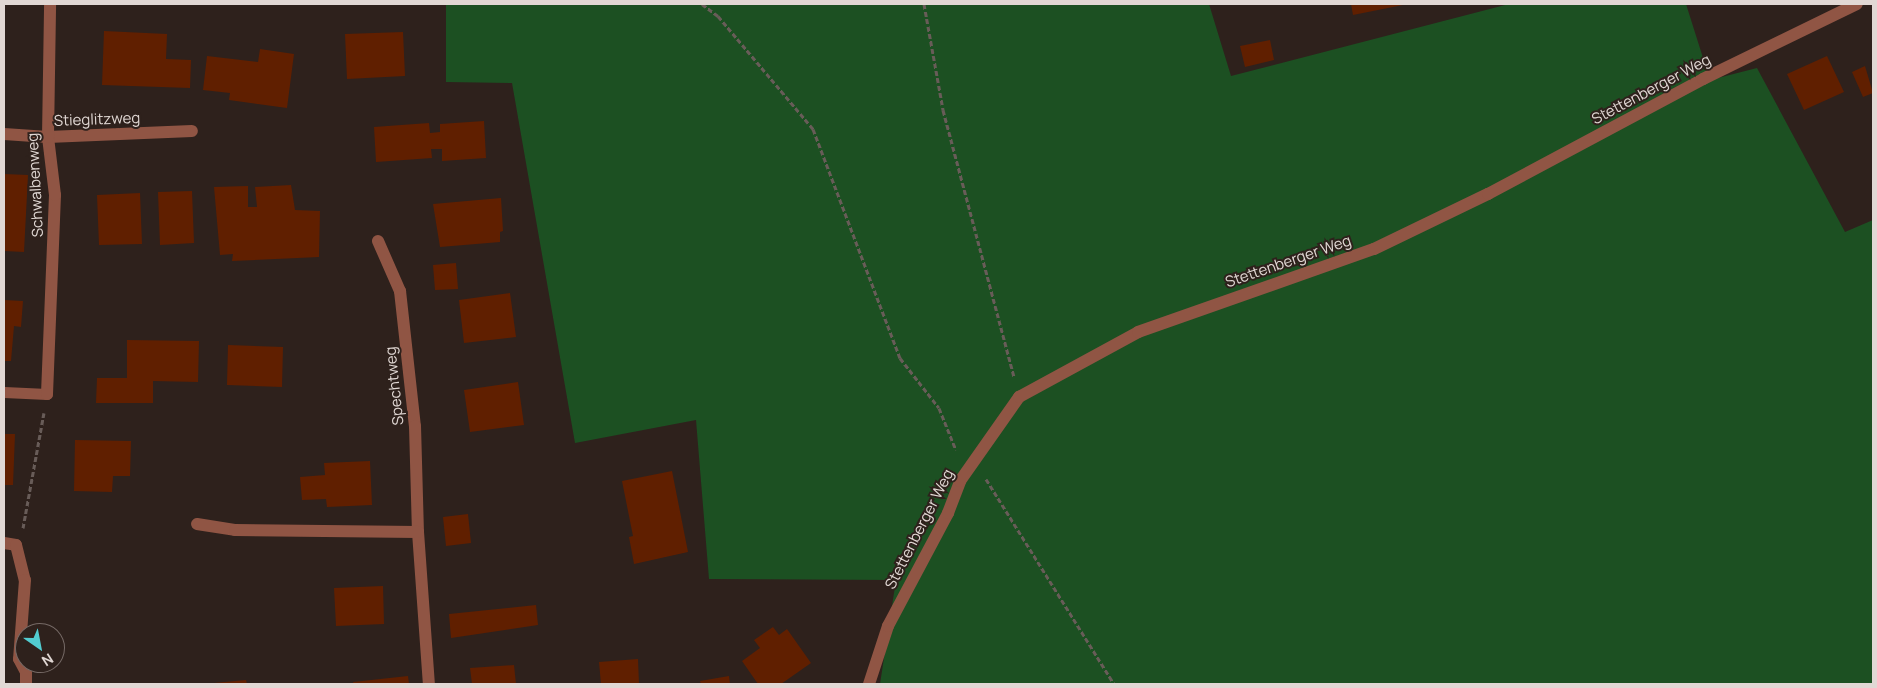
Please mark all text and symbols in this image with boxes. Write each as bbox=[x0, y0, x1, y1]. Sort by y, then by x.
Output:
street label: Stettenberger Weg bbox=[1589, 50, 1713, 128]
street label: Stieglitzweg bbox=[54, 109, 140, 129]
street label: Schwalbenweg bbox=[23, 132, 47, 238]
street label: Stettenberger Weg bbox=[1223, 231, 1353, 291]
street label: Spechtweg bbox=[381, 346, 407, 426]
street label: Stettenberger Weg bbox=[881, 466, 957, 592]
north arrow bbox=[15, 623, 65, 673]
text: N bbox=[39, 649, 57, 671]

